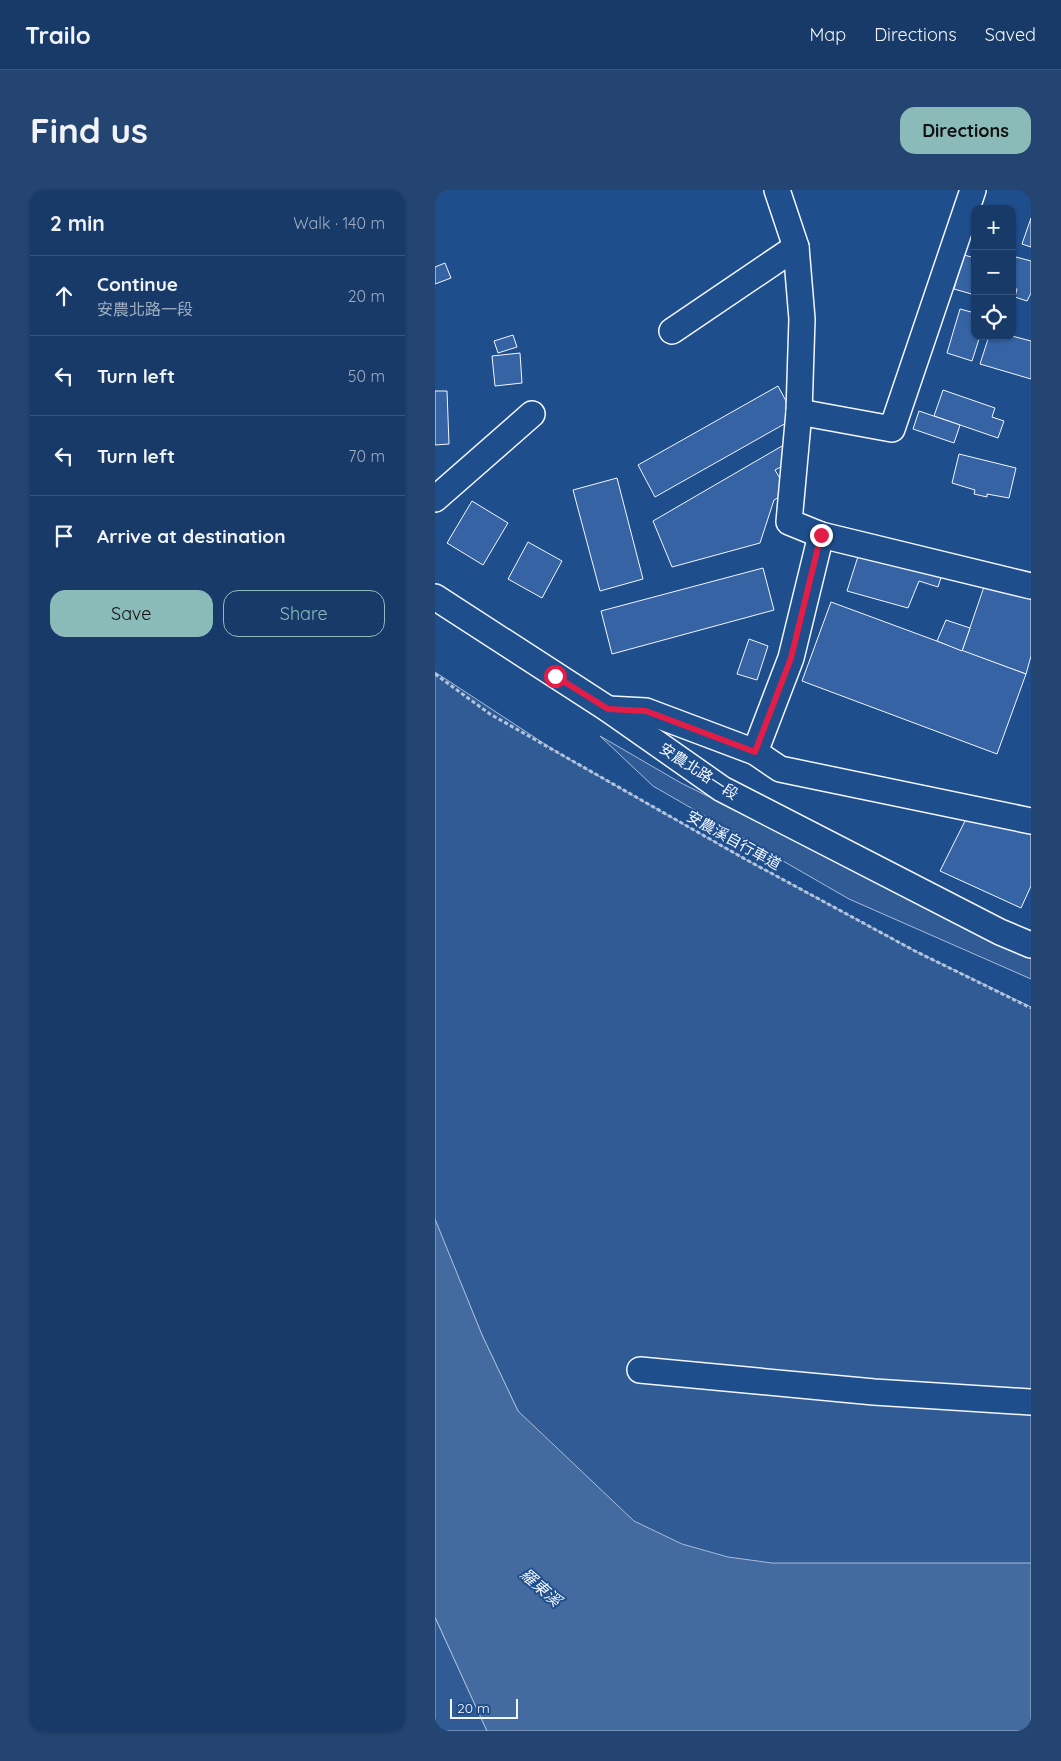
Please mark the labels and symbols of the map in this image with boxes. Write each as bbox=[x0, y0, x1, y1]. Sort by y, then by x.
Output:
route end bbox=[810, 524, 833, 547]
route start bbox=[544, 665, 567, 688]
street label: 安農北路一段 bbox=[656, 739, 742, 803]
street label: 安農溪自行車道 bbox=[683, 806, 785, 874]
water label: 羅東溪 bbox=[516, 1564, 567, 1612]
scale bar bbox=[450, 1696, 517, 1719]

